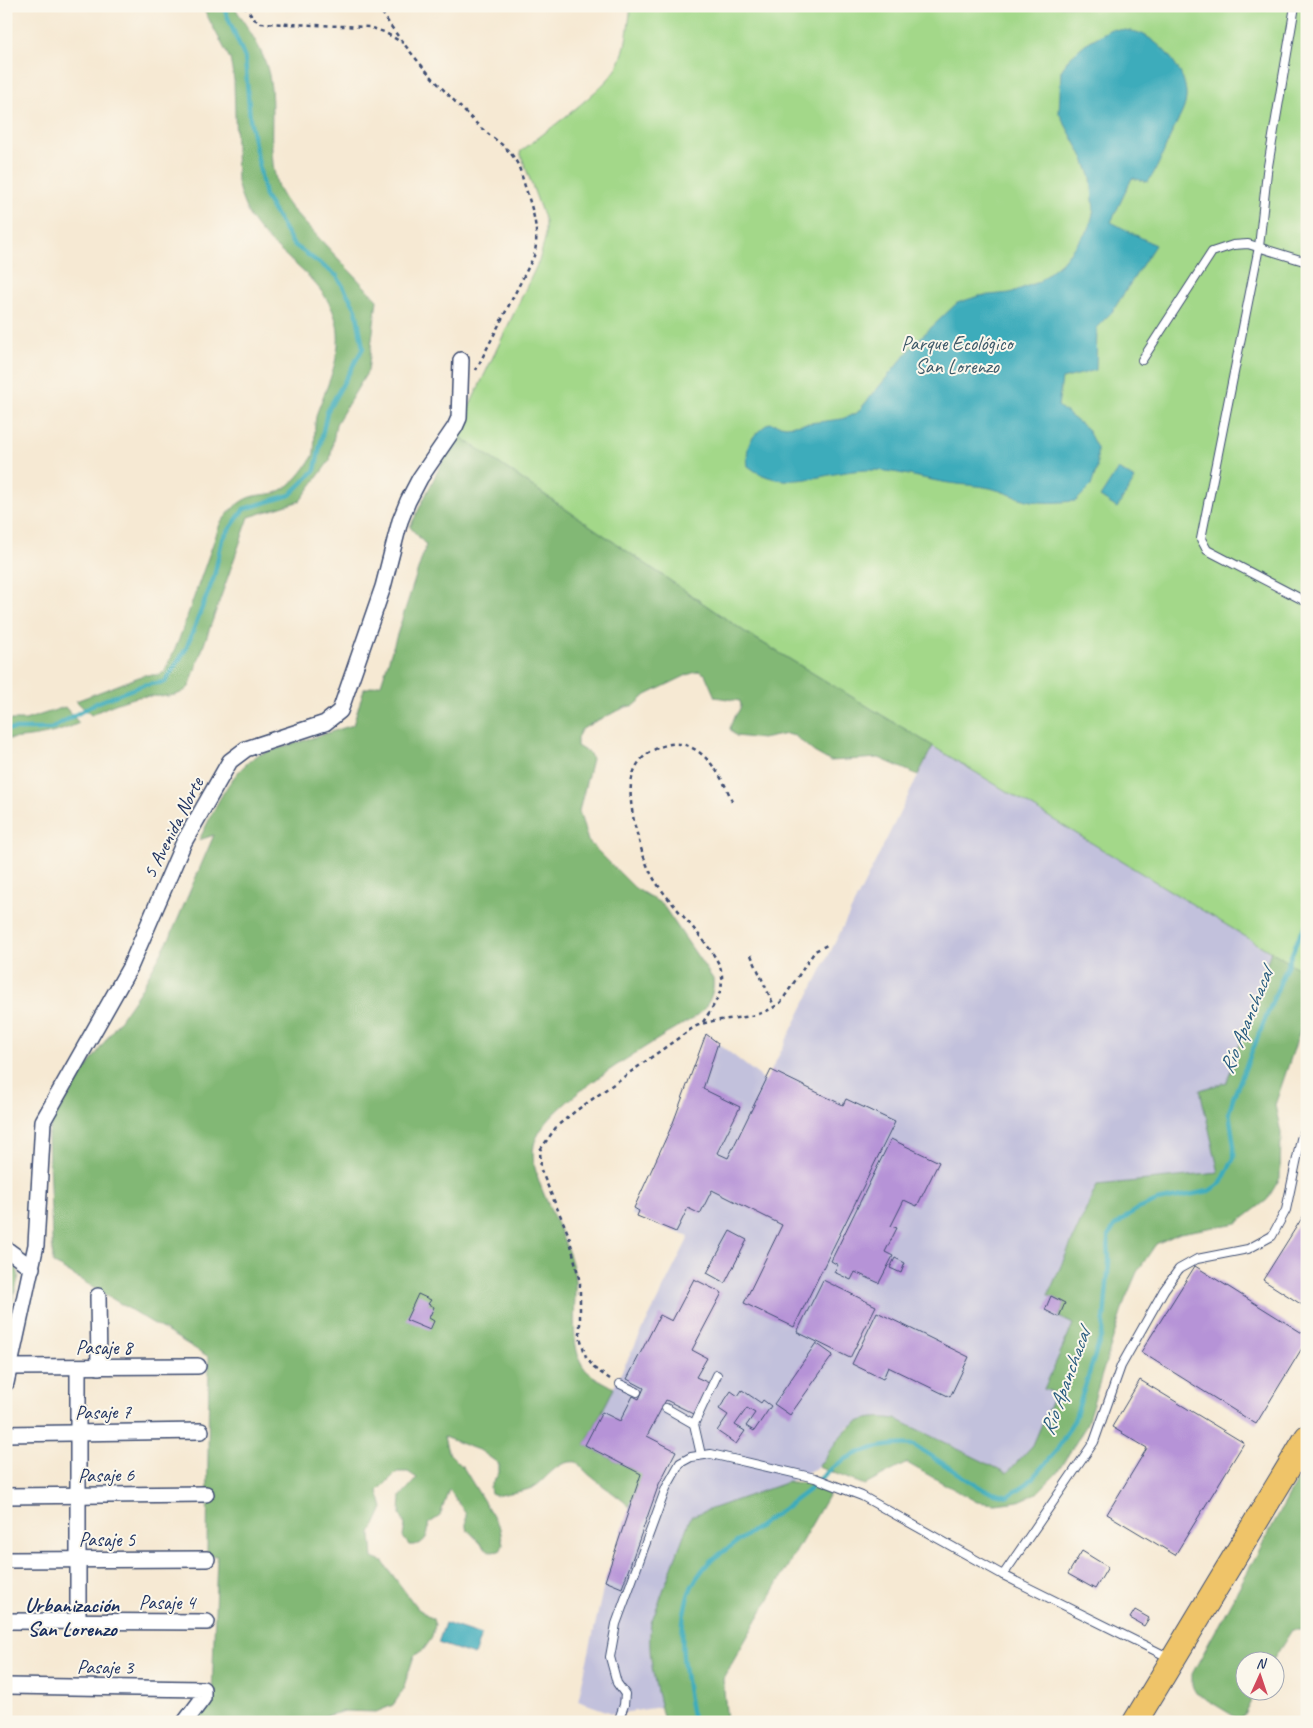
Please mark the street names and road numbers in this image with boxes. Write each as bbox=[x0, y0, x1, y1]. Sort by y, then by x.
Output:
street label: 5 Avenida Norte bbox=[137, 772, 210, 883]
street label: Pasaje 8 bbox=[76, 1335, 134, 1360]
street label: Pasaje 7 bbox=[75, 1399, 132, 1425]
street label: Pasaje 6 bbox=[78, 1462, 135, 1488]
street label: Pasaje 5 bbox=[79, 1527, 136, 1552]
street label: Pasaje 4 bbox=[139, 1590, 197, 1615]
street label: Pasaje 3 bbox=[77, 1654, 135, 1680]

